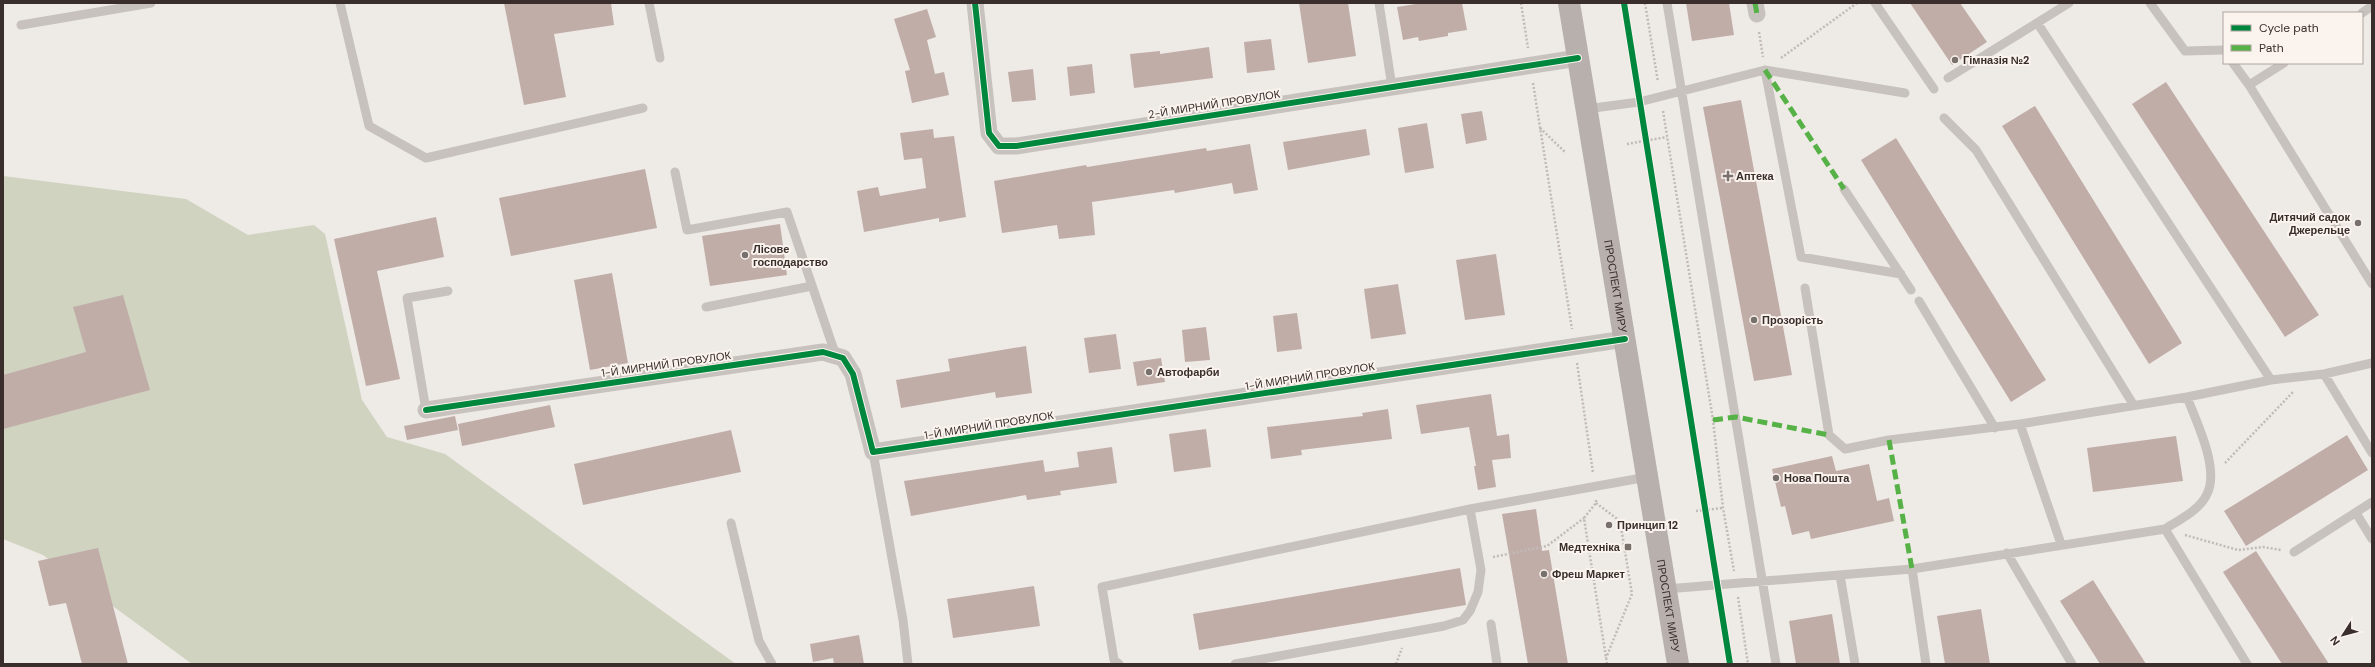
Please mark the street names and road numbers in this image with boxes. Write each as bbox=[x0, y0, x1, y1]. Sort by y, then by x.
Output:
street label: 2-Й МИРНИЙ ПРОВУЛОК bbox=[1147, 87, 1282, 121]
street label: ПРОСПЕКТ МИРУ bbox=[1601, 239, 1630, 335]
street label: 1-Й МИРНИЙ ПРОВУЛОК bbox=[600, 348, 732, 380]
street label: 1-Й МИРНИЙ ПРОВУЛОК bbox=[1244, 359, 1376, 393]
street label: 1-Й МИРНИЙ ПРОВУЛОК bbox=[923, 408, 1055, 442]
street label: ПРОСПЕКТ МИРУ bbox=[1654, 558, 1683, 654]

